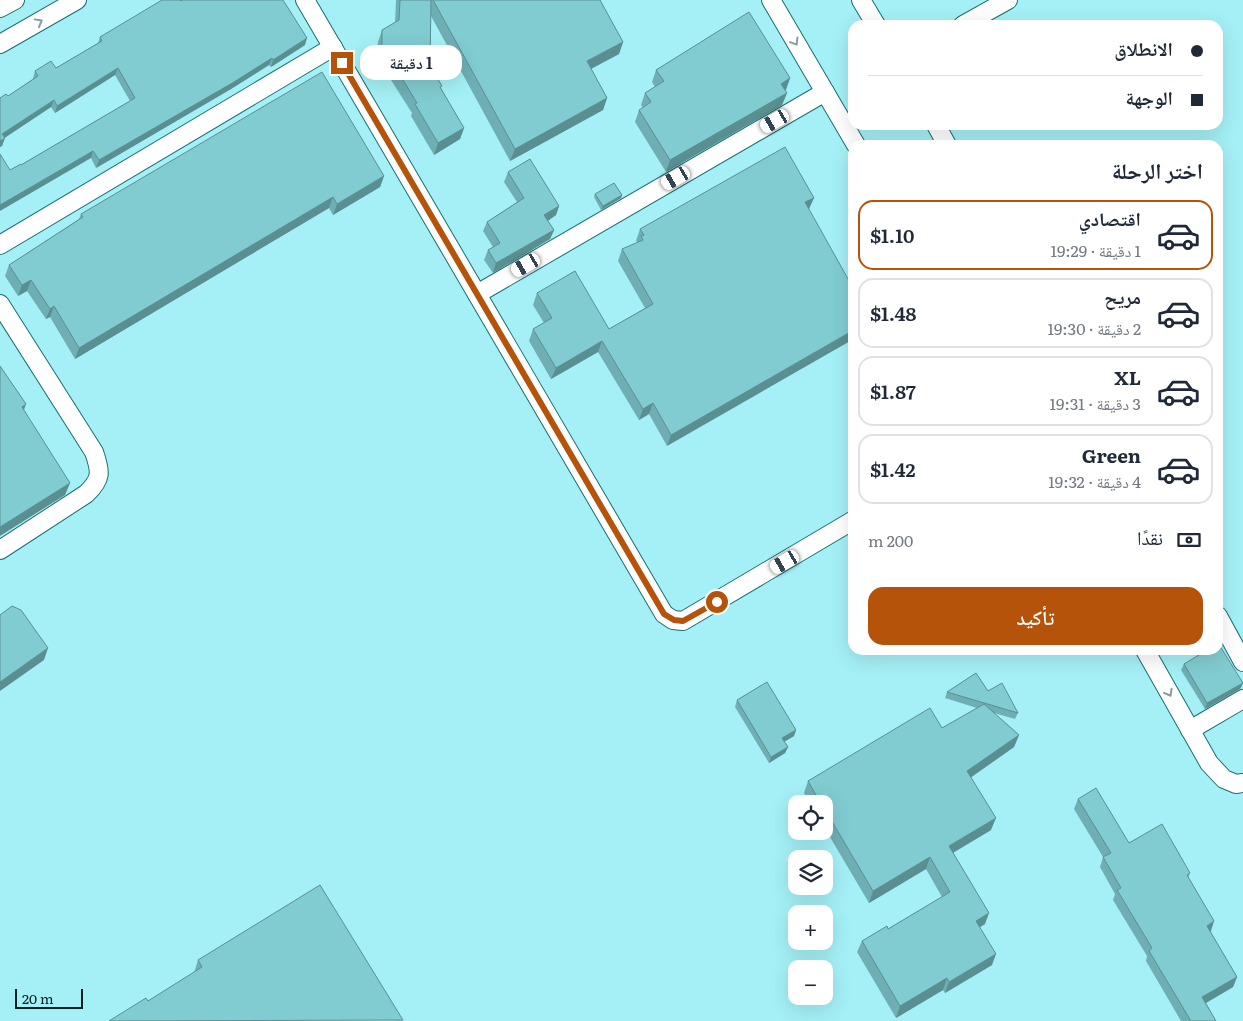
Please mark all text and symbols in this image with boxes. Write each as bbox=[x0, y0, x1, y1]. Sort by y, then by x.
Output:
one-way arrow bbox=[33, 18, 42, 28]
text: الانطلاق bbox=[1114, 34, 1173, 62]
one-way arrow bbox=[789, 37, 799, 46]
callout: 1 دقيقة bbox=[360, 46, 462, 80]
text: 1 دقيقة bbox=[389, 50, 433, 74]
route end bbox=[331, 52, 353, 74]
text: الوجهة bbox=[1125, 83, 1173, 111]
car bbox=[758, 107, 791, 135]
text: اختر الرحلة bbox=[1112, 153, 1203, 186]
car bbox=[659, 164, 692, 192]
text: اقتصادي bbox=[1079, 204, 1141, 232]
icon: car bbox=[1156, 213, 1201, 258]
text: $1.10 bbox=[870, 221, 914, 249]
text: 1 دقيقة · 19:29 bbox=[1050, 238, 1141, 262]
car bbox=[509, 251, 542, 279]
text: مريح bbox=[1104, 282, 1141, 310]
icon: car bbox=[1156, 291, 1201, 336]
text: $1.48 bbox=[870, 299, 916, 327]
text: 2 دقيقة · 19:30 bbox=[1047, 316, 1141, 340]
text: XL bbox=[1114, 363, 1141, 391]
icon: car bbox=[1156, 369, 1201, 414]
text: $1.87 bbox=[870, 377, 916, 405]
text: 3 دقيقة · 19:31 bbox=[1050, 391, 1141, 415]
text: Green bbox=[1082, 441, 1141, 469]
icon: car bbox=[1156, 447, 1201, 492]
text: $1.42 bbox=[870, 455, 916, 483]
text: 4 دقيقة · 19:32 bbox=[1048, 469, 1141, 493]
text: نقدًا bbox=[1137, 523, 1163, 551]
icon: cash bbox=[1175, 526, 1203, 554]
text: 200 m bbox=[868, 528, 913, 552]
car bbox=[768, 548, 801, 576]
button: تأكيد bbox=[868, 587, 1203, 645]
route start bbox=[706, 591, 728, 613]
one-way arrow bbox=[1163, 687, 1173, 696]
map controls bbox=[788, 795, 833, 1005]
button: locate bbox=[788, 795, 833, 840]
button: layers bbox=[788, 850, 833, 895]
button: + bbox=[788, 905, 833, 950]
button: − bbox=[788, 960, 833, 1005]
scale bar bbox=[15, 986, 82, 1009]
text: 20 m bbox=[22, 988, 54, 1008]

